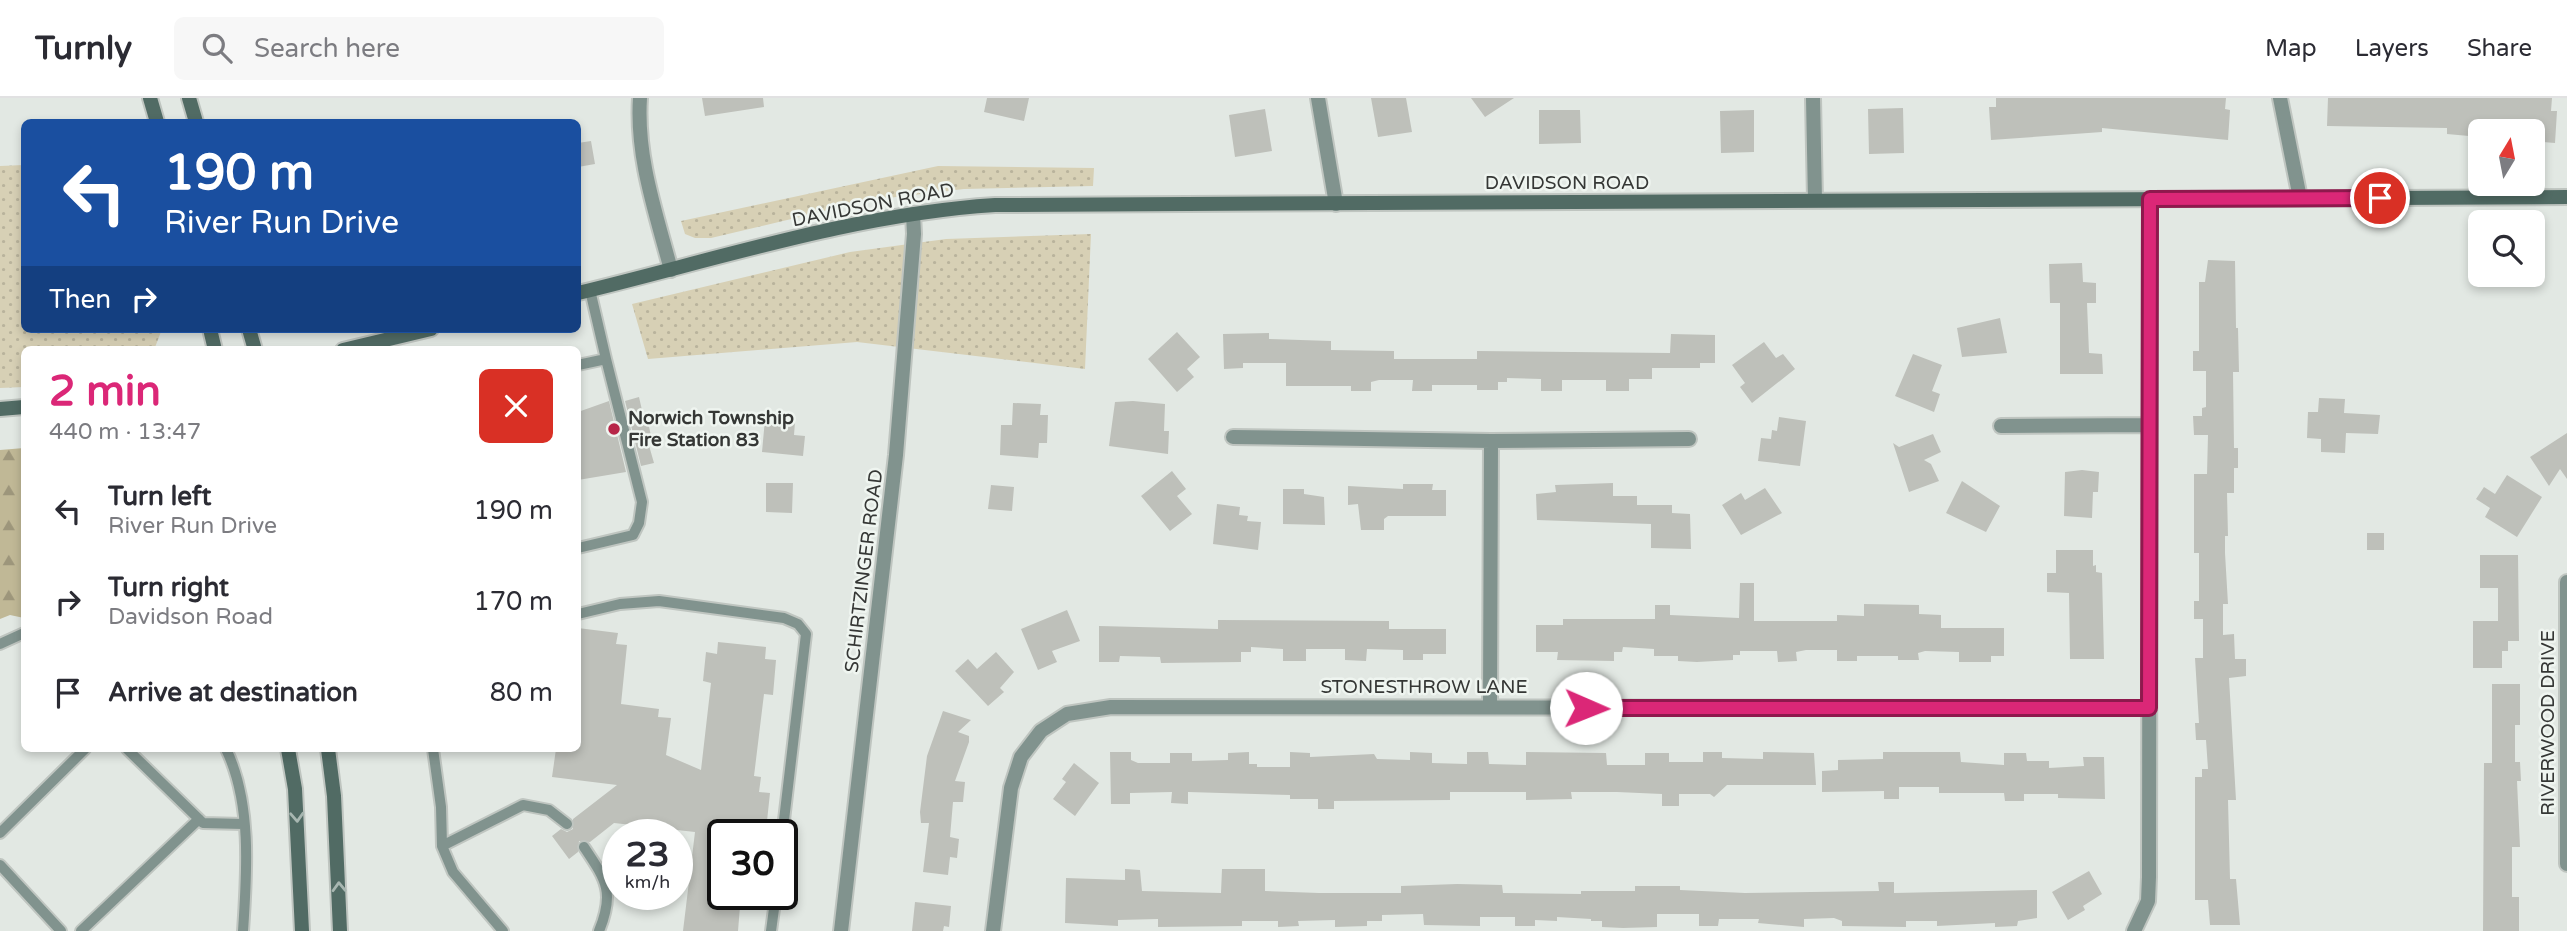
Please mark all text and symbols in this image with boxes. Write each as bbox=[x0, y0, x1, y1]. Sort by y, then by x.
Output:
search box bbox=[174, 17, 664, 80]
text: Turnly bbox=[35, 29, 132, 68]
icon: search bbox=[198, 29, 236, 67]
text: Search here bbox=[254, 33, 400, 64]
text: Map bbox=[2265, 34, 2317, 63]
text: Layers bbox=[2355, 34, 2429, 63]
text: Share bbox=[2467, 34, 2532, 63]
north arrow bbox=[2468, 119, 2544, 196]
map controls bbox=[2468, 119, 2545, 287]
text: 190 m bbox=[164, 144, 314, 203]
icon: left bbox=[49, 147, 140, 238]
pin bbox=[2350, 168, 2410, 228]
street label: DAVIDSON ROAD bbox=[1485, 172, 1649, 194]
street label: DAVIDSON ROAD bbox=[790, 178, 956, 232]
icon: arrive bbox=[2361, 179, 2399, 217]
text: River Run Drive bbox=[164, 204, 399, 242]
button: search bbox=[2468, 210, 2545, 287]
icon: right bbox=[125, 280, 163, 318]
text: Then bbox=[49, 284, 111, 315]
text: 2 min bbox=[49, 366, 161, 417]
button: close bbox=[479, 369, 553, 443]
place label: Norwich Township Fire Station 83 bbox=[628, 407, 794, 451]
text: 440 m · 13:47 bbox=[49, 418, 201, 446]
marker: Norwich Township Fire Station 83 bbox=[606, 421, 622, 437]
street label: SCHIRTZINGER ROAD bbox=[841, 468, 887, 674]
text: Turn left bbox=[108, 481, 211, 512]
icon: left bbox=[49, 492, 87, 530]
text: 190 m bbox=[473, 495, 553, 526]
text: River Run Drive bbox=[108, 512, 277, 540]
text: Turn right bbox=[108, 572, 229, 603]
icon: right bbox=[49, 583, 87, 621]
text: 170 m bbox=[473, 586, 553, 617]
text: Davidson Road bbox=[108, 603, 273, 631]
street label: RIVERWOOD DRIVE bbox=[2537, 630, 2559, 816]
position arrow bbox=[1549, 671, 1623, 745]
icon: arrive bbox=[49, 674, 87, 712]
street label: STONESTHROW LANE bbox=[1320, 676, 1528, 698]
text: Arrive at destination bbox=[108, 677, 358, 708]
text: 80 m bbox=[490, 677, 553, 708]
one-way arrow bbox=[289, 811, 304, 822]
speed limit sign: 30 bbox=[707, 819, 798, 910]
text: 23 bbox=[626, 834, 669, 876]
text: km/h bbox=[625, 871, 670, 893]
one-way arrow bbox=[331, 882, 346, 893]

